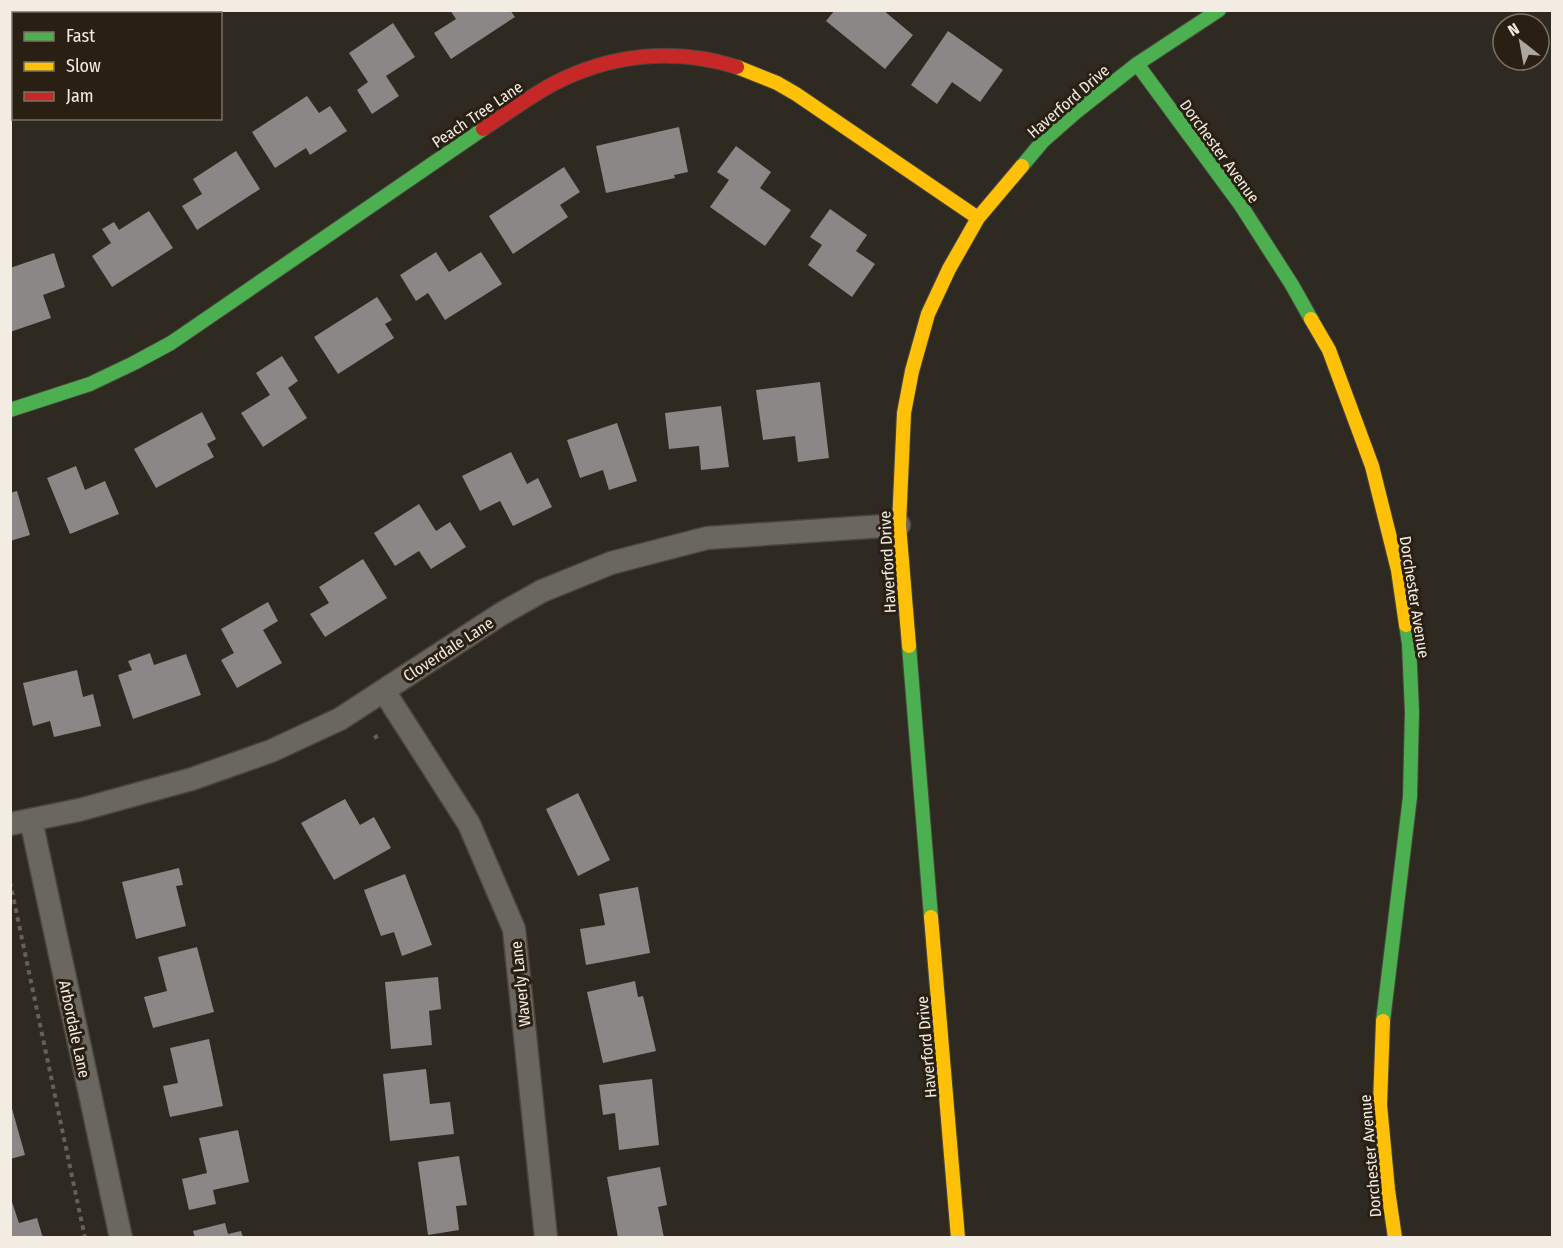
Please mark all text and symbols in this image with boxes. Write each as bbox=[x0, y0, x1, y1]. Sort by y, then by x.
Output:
legend bbox=[12, 12, 222, 120]
north arrow bbox=[1491, 12, 1551, 72]
text: N bbox=[1505, 19, 1523, 40]
text: Fast bbox=[66, 25, 95, 47]
text: Slow bbox=[66, 55, 101, 77]
street label: Haverford Drive bbox=[1023, 61, 1113, 142]
street label: Peach Tree Lane bbox=[428, 77, 526, 152]
text: Jam bbox=[66, 85, 94, 107]
street label: Dorchester Avenue bbox=[1176, 96, 1264, 207]
street label: Haverford Drive bbox=[875, 510, 900, 614]
street label: Dorchester Avenue bbox=[1395, 535, 1434, 659]
street label: Cloverdale Lane bbox=[400, 613, 497, 686]
street label: Waverly Lane bbox=[507, 940, 534, 1028]
street label: Arbordale Lane bbox=[55, 979, 94, 1080]
street label: Haverford Drive bbox=[913, 995, 940, 1099]
street label: Dorchester Avenue bbox=[1356, 1094, 1385, 1218]

